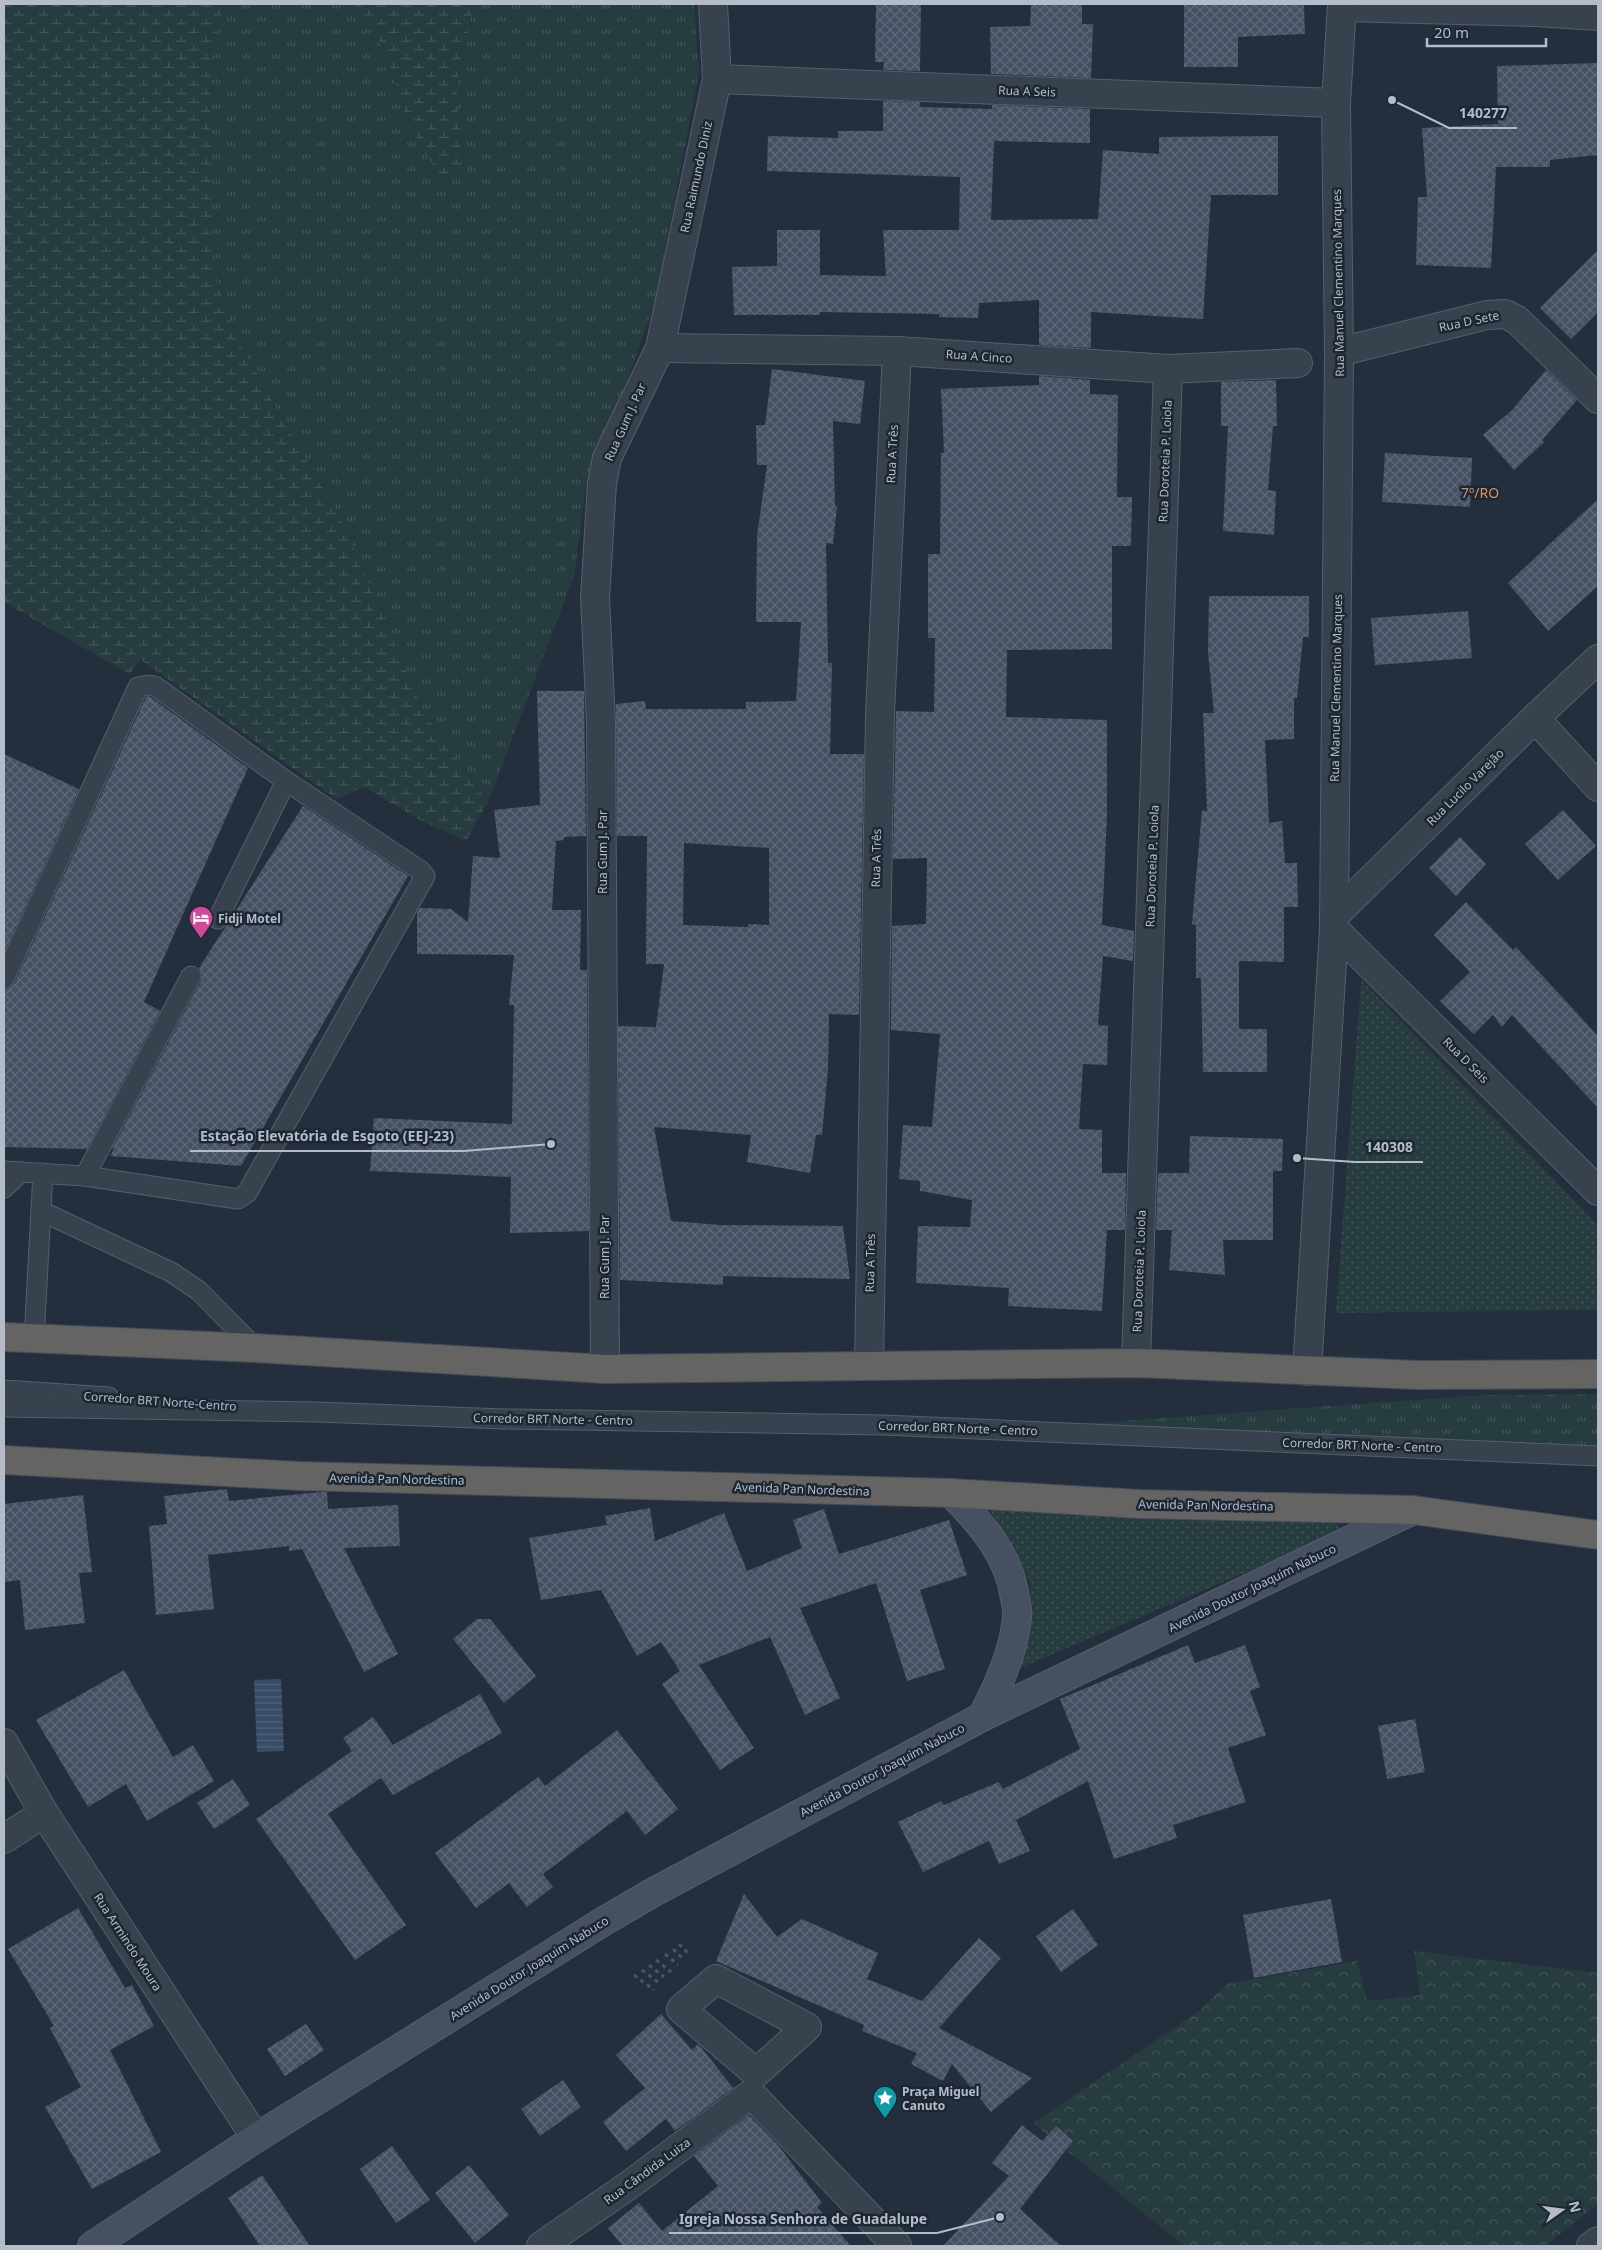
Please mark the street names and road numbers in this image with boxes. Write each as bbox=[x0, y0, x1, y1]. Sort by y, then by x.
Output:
street label: Rua A Seis bbox=[998, 81, 1056, 101]
street label: Rua Raimundo Diniz bbox=[676, 119, 716, 234]
street label: Rua Manuel Clementino Marques bbox=[1328, 189, 1348, 377]
street label: Rua D Sete bbox=[1437, 306, 1501, 336]
street label: Rua A Cinco bbox=[945, 345, 1013, 367]
street label: Rua Gum J. Par bbox=[600, 380, 650, 464]
street label: Rua Doroteia P. Loiola bbox=[1154, 399, 1176, 523]
street label: Rua A Três bbox=[882, 424, 902, 484]
street label: Rua Manuel Clementino Marques bbox=[1326, 594, 1346, 782]
street label: Rua Lucilo Varejão bbox=[1423, 745, 1507, 829]
street label: Rua Doroteia P. Loiola bbox=[1141, 804, 1163, 928]
street label: Rua Gum J. Par bbox=[594, 810, 611, 894]
street label: Rua A Três bbox=[867, 828, 885, 888]
street label: Rua D Seis bbox=[1439, 1033, 1493, 1087]
street label: Rua Doroteia P. Loiola bbox=[1128, 1209, 1150, 1333]
street label: Rua Gum J. Par bbox=[596, 1215, 613, 1299]
street label: Rua A Três bbox=[861, 1233, 879, 1293]
street label: Corredor BRT Norte-Centro bbox=[83, 1387, 237, 1415]
street label: Corredor BRT Norte - Centro bbox=[473, 1409, 633, 1429]
street label: Corredor BRT Norte - Centro bbox=[878, 1417, 1038, 1439]
street label: Corredor BRT Norte - Centro bbox=[1282, 1434, 1442, 1456]
street label: Avenida Pan Nordestina bbox=[329, 1469, 465, 1489]
street label: Avenida Pan Nordestina bbox=[734, 1478, 870, 1500]
street label: Avenida Pan Nordestina bbox=[1138, 1495, 1274, 1515]
street label: Avenida Doutor Joaquim Nabuco bbox=[1165, 1540, 1339, 1636]
street label: Avenida Doutor Joaquim Nabuco bbox=[797, 1719, 967, 1821]
street label: Rua Armindo Moura bbox=[90, 1890, 166, 1994]
street label: Avenida Doutor Joaquim Nabuco bbox=[446, 1912, 612, 2024]
street label: Rua Cândida Luiza bbox=[600, 2134, 694, 2208]

